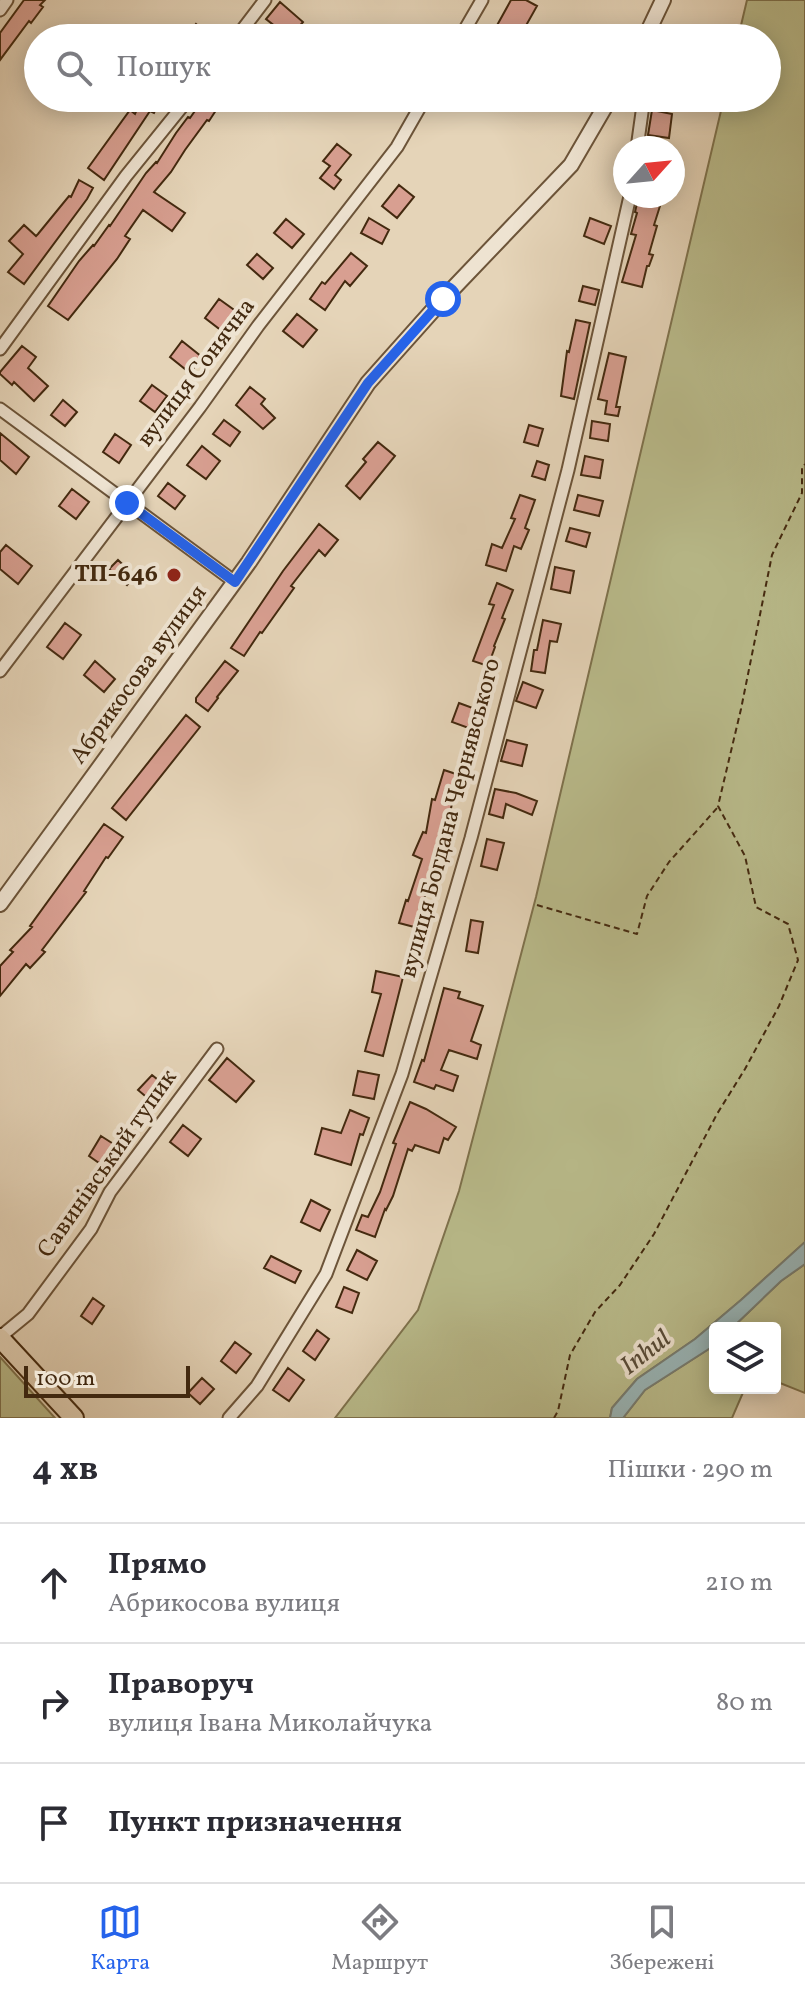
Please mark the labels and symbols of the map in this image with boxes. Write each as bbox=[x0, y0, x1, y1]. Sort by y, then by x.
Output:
north arrow bbox=[613, 136, 685, 208]
route start bbox=[425, 281, 461, 317]
street label: вулиця Сонячна bbox=[130, 292, 264, 454]
route end bbox=[109, 485, 145, 521]
place label: ТП-646 bbox=[74, 558, 158, 592]
marker: ТП-646 bbox=[165, 566, 183, 584]
street label: Абрикосова вулиця bbox=[62, 578, 216, 772]
street label: вулиця Богдана Чернявського bbox=[392, 655, 510, 981]
street label: Савинівський тупик bbox=[30, 1063, 186, 1265]
water label: Inhul bbox=[613, 1321, 679, 1384]
scale bar bbox=[24, 1362, 190, 1398]

